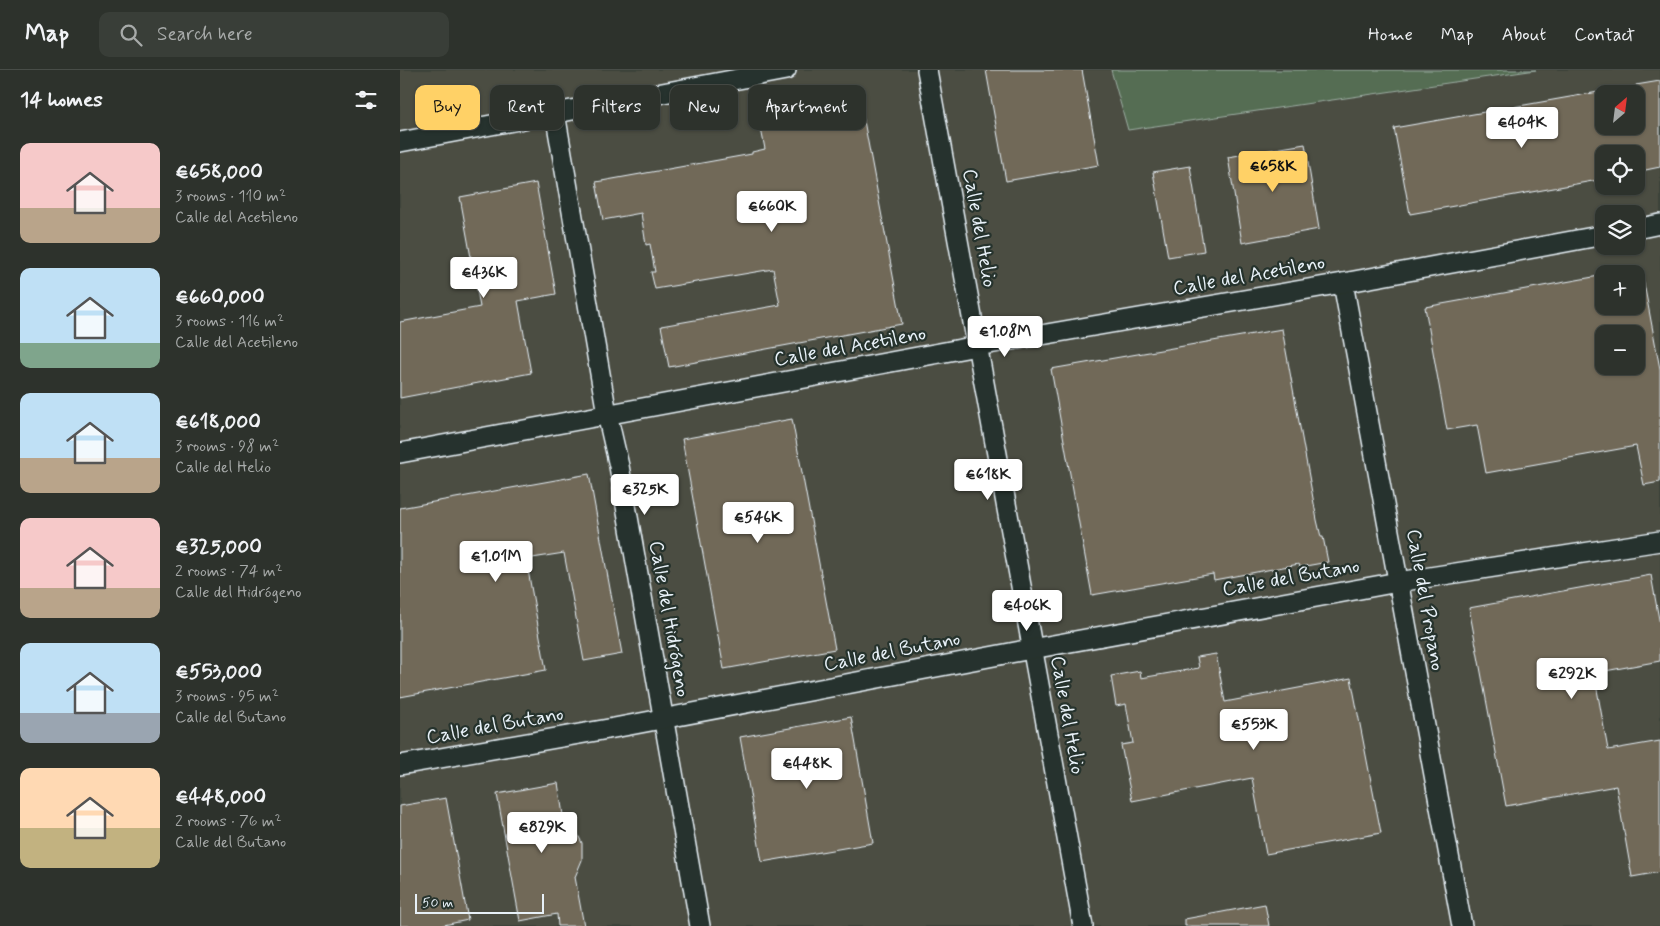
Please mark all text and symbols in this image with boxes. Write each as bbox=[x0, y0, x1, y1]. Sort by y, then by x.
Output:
search box bbox=[99, 12, 449, 57]
text: Map bbox=[25, 19, 69, 50]
icon: search bbox=[117, 21, 145, 49]
text: Search here bbox=[157, 22, 253, 47]
text: Home bbox=[1368, 23, 1413, 47]
text: Map bbox=[1441, 23, 1474, 47]
text: About bbox=[1502, 23, 1546, 47]
text: Contact bbox=[1574, 23, 1635, 47]
chip: Buy bbox=[415, 85, 480, 130]
chip: Rent bbox=[490, 85, 564, 130]
chip: Filters bbox=[574, 85, 660, 130]
chip: New bbox=[670, 85, 738, 130]
chip: Apartment bbox=[748, 85, 866, 130]
north arrow bbox=[1595, 85, 1645, 135]
map controls bbox=[1595, 85, 1645, 375]
text: 14 homes bbox=[20, 86, 103, 114]
icon: filters bbox=[352, 86, 380, 114]
pin: €404K bbox=[1487, 106, 1557, 149]
text: €404K bbox=[1497, 112, 1547, 133]
button: locate bbox=[1595, 145, 1645, 195]
pin: €658K bbox=[1238, 150, 1308, 193]
text: €658K bbox=[1249, 156, 1297, 177]
text: €658,000 bbox=[175, 158, 263, 186]
icon: home bbox=[60, 163, 120, 223]
street label: Calle del Helio bbox=[955, 167, 1003, 289]
text: 3 rooms · 110 m² bbox=[175, 186, 286, 207]
pin: €660K bbox=[737, 190, 807, 233]
text: €660K bbox=[748, 196, 796, 217]
button: layers bbox=[1595, 205, 1645, 255]
text: Calle del Acetileno bbox=[175, 207, 298, 228]
street label: Calle del Acetileno bbox=[1171, 249, 1327, 303]
pin: €436K bbox=[449, 256, 519, 299]
text: €436K bbox=[461, 262, 507, 283]
button: + bbox=[1595, 265, 1645, 315]
text: €660,000 bbox=[175, 283, 265, 311]
icon: home bbox=[60, 288, 120, 348]
text: 3 rooms · 116 m² bbox=[175, 311, 284, 332]
pin: €1.08M bbox=[964, 316, 1046, 358]
street label: Calle del Acetileno bbox=[772, 320, 928, 374]
text: €1.08M bbox=[979, 321, 1031, 342]
button: − bbox=[1595, 325, 1645, 375]
text: Calle del Acetileno bbox=[175, 332, 298, 353]
text: €618,000 bbox=[175, 408, 261, 436]
icon: home bbox=[60, 413, 120, 473]
text: 3 rooms · 98 m² bbox=[175, 436, 279, 457]
text: Calle del Helio bbox=[175, 457, 271, 478]
pin: €618K bbox=[953, 458, 1023, 501]
text: €618K bbox=[965, 464, 1011, 485]
pin: €325K bbox=[610, 474, 680, 516]
text: €325K bbox=[622, 479, 668, 500]
pin: €546K bbox=[723, 502, 793, 544]
text: €546K bbox=[734, 507, 782, 528]
street label: Calle del Propano bbox=[1399, 527, 1451, 673]
text: €325,000 bbox=[175, 533, 262, 561]
icon: home bbox=[60, 538, 120, 598]
street label: Calle del Hidrógeno bbox=[642, 539, 696, 699]
pin: €1.01M bbox=[455, 540, 537, 583]
text: €1.01M bbox=[471, 546, 521, 567]
street label: Calle del Butano bbox=[1220, 553, 1362, 603]
text: 2 rooms · 74 m² bbox=[175, 561, 283, 582]
text: Calle del Hidrógeno bbox=[175, 582, 302, 603]
pin: €406K bbox=[992, 590, 1062, 632]
text: €406K bbox=[1003, 595, 1051, 616]
street label: Calle del Butano bbox=[821, 626, 963, 678]
street label: Calle del Helio bbox=[1043, 654, 1091, 776]
text: €553,000 bbox=[175, 658, 262, 686]
pin: €292K bbox=[1537, 658, 1607, 700]
icon: home bbox=[60, 663, 120, 723]
text: €292K bbox=[1548, 663, 1596, 684]
text: 3 rooms · 95 m² bbox=[175, 686, 279, 707]
street label: Calle del Butano bbox=[424, 701, 566, 751]
text: Calle del Butano bbox=[175, 707, 286, 728]
pin: €553K bbox=[1219, 708, 1289, 751]
text: €553K bbox=[1231, 714, 1277, 735]
pin: €448K bbox=[772, 748, 842, 790]
text: €448K bbox=[782, 753, 832, 774]
text: €448,000 bbox=[175, 783, 266, 811]
icon: home bbox=[60, 788, 120, 848]
text: 2 rooms · 76 m² bbox=[175, 811, 282, 832]
pin: €829K bbox=[507, 812, 577, 854]
text: €829K bbox=[518, 817, 566, 838]
text: Calle del Butano bbox=[175, 832, 286, 853]
scale bar bbox=[415, 891, 544, 914]
text: 50 m bbox=[422, 894, 453, 912]

